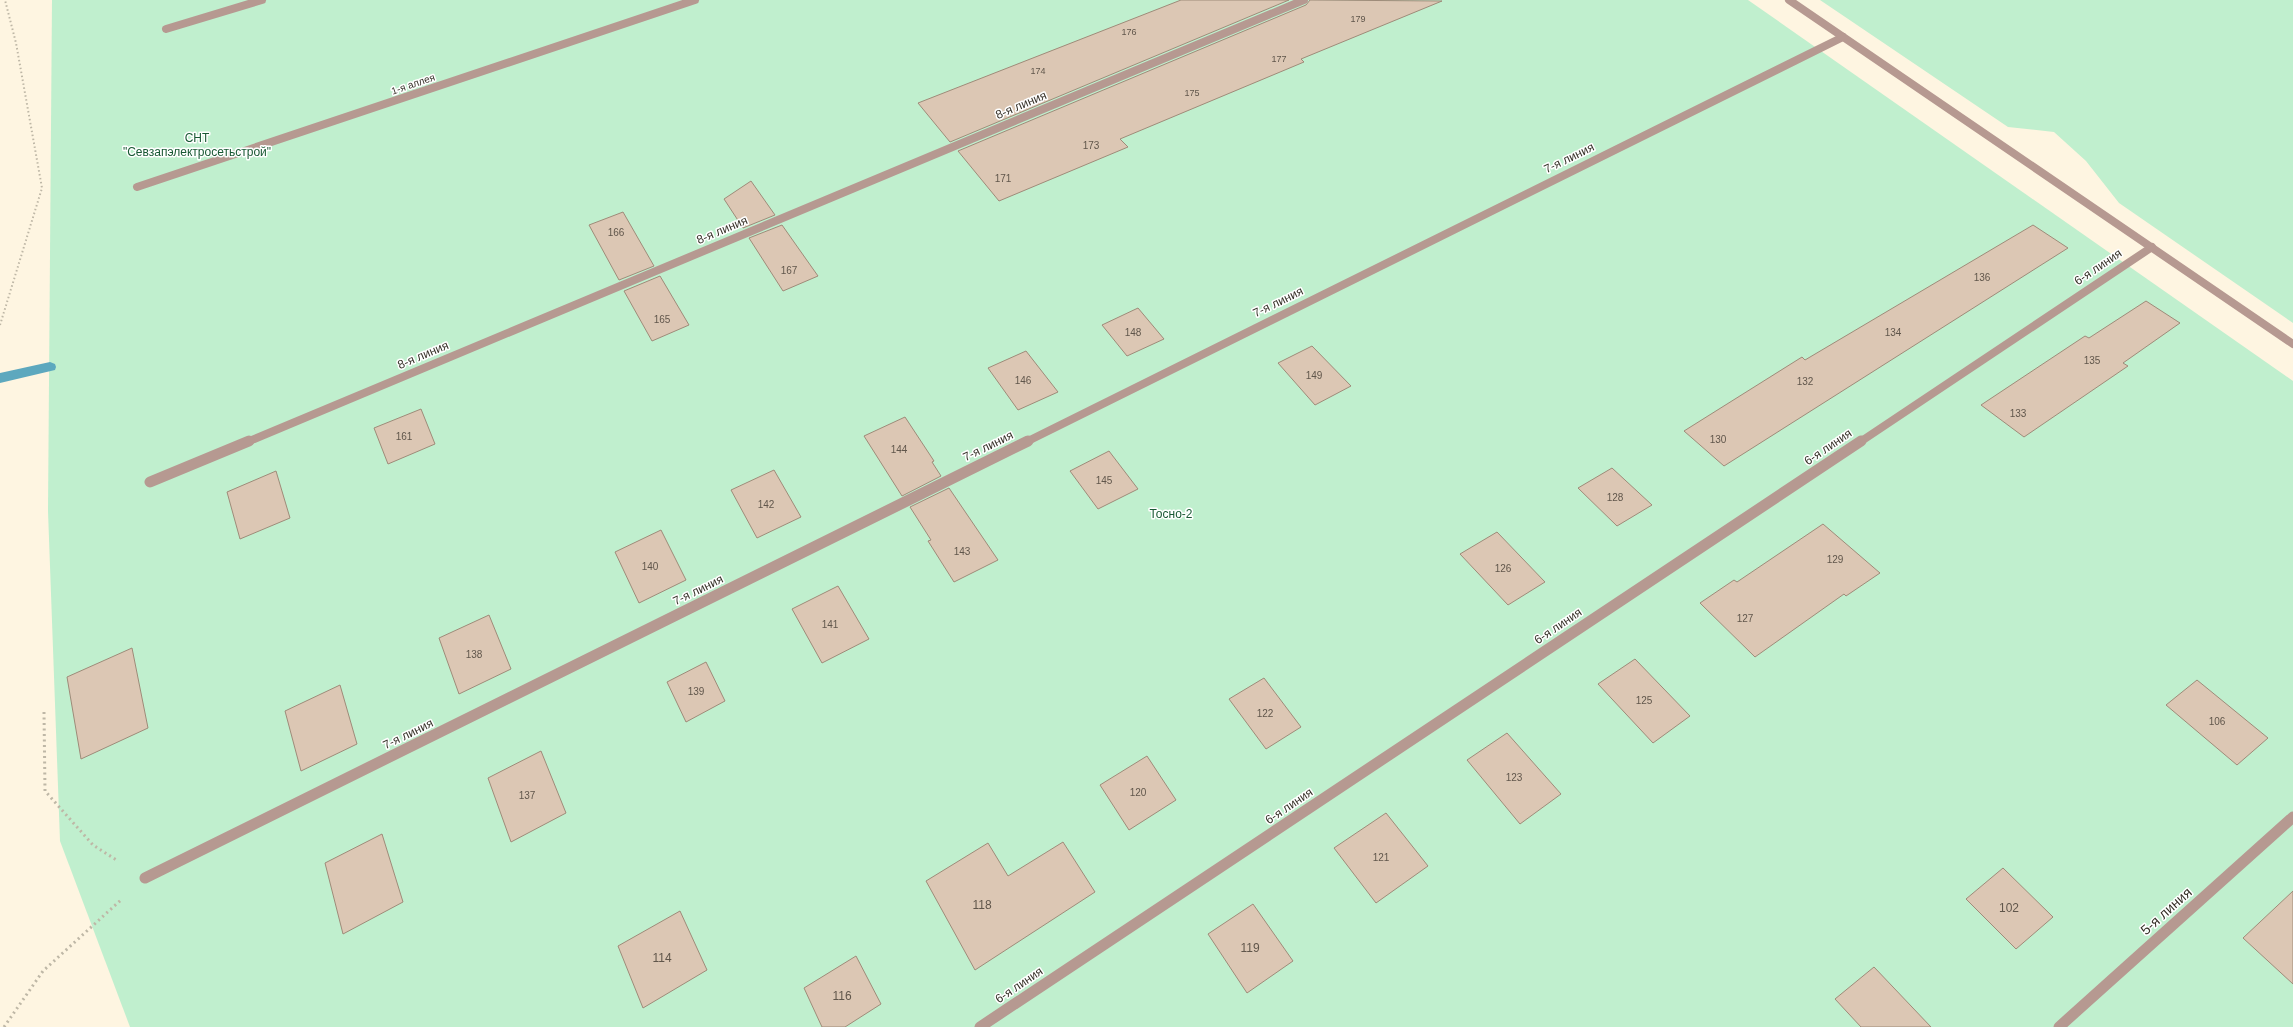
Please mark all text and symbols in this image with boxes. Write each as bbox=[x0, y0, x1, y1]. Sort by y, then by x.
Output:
house number: 179 bbox=[1350, 14, 1366, 24]
house number: 176 bbox=[1121, 27, 1137, 37]
house number: 177 bbox=[1271, 54, 1287, 64]
house number: 174 bbox=[1030, 66, 1046, 76]
street label: 1-я аллея bbox=[390, 71, 436, 97]
street label: 8-я линия bbox=[993, 88, 1049, 122]
house number: 175 bbox=[1184, 88, 1200, 98]
park label: СНТ "Севзапэлектросетьстрой" bbox=[123, 131, 271, 159]
house number: 173 bbox=[1083, 140, 1100, 151]
street label: 7-я линия bbox=[1542, 140, 1596, 176]
house number: 171 bbox=[995, 173, 1012, 184]
street label: 8-я линия bbox=[694, 213, 750, 247]
house number: 166 bbox=[608, 227, 625, 238]
street label: 6-я линия bbox=[2072, 246, 2124, 288]
house number: 167 bbox=[781, 265, 798, 276]
house number: 136 bbox=[1974, 272, 1991, 283]
street label: 7-я линия bbox=[1251, 284, 1305, 320]
house number: 165 bbox=[654, 314, 671, 325]
house number: 148 bbox=[1125, 327, 1142, 338]
house number: 134 bbox=[1885, 327, 1902, 338]
street label: 8-я линия bbox=[395, 338, 451, 372]
house number: 135 bbox=[2084, 355, 2101, 366]
house number: 149 bbox=[1306, 370, 1323, 381]
house number: 146 bbox=[1015, 375, 1032, 386]
house number: 132 bbox=[1797, 376, 1814, 387]
house number: 133 bbox=[2010, 408, 2027, 419]
street label: 6-я линия bbox=[1802, 426, 1854, 468]
street label: 7-я линия bbox=[961, 428, 1015, 464]
house number: 161 bbox=[396, 431, 413, 442]
house number: 130 bbox=[1710, 434, 1727, 445]
house number: 144 bbox=[891, 444, 908, 455]
house number: 145 bbox=[1096, 475, 1113, 486]
house number: 128 bbox=[1607, 492, 1624, 503]
house number: 142 bbox=[758, 499, 775, 510]
park label: Тосно-2 bbox=[1149, 507, 1193, 521]
house number: 143 bbox=[954, 546, 971, 557]
house number: 129 bbox=[1827, 554, 1844, 565]
house number: 140 bbox=[642, 561, 659, 572]
house number: 126 bbox=[1495, 563, 1512, 574]
street label: 7-я линия bbox=[671, 572, 725, 608]
street label: 6-я линия bbox=[1532, 605, 1584, 647]
house number: 127 bbox=[1737, 613, 1754, 624]
house number: 141 bbox=[822, 619, 839, 630]
house number: 138 bbox=[466, 649, 483, 660]
house number: 139 bbox=[688, 686, 705, 697]
house number: 125 bbox=[1636, 695, 1653, 706]
house number: 122 bbox=[1257, 708, 1274, 719]
street label: 7-я линия bbox=[381, 716, 435, 752]
house number: 106 bbox=[2209, 716, 2226, 727]
house number: 123 bbox=[1506, 772, 1523, 783]
street label: 6-я линия bbox=[1263, 785, 1315, 827]
house number: 120 bbox=[1130, 787, 1147, 798]
house number: 137 bbox=[519, 790, 536, 801]
house number: 121 bbox=[1373, 852, 1390, 863]
street label: 5-я линия bbox=[2137, 884, 2195, 938]
house number: 118 bbox=[972, 898, 992, 912]
house number: 102 bbox=[1999, 901, 2019, 915]
house number: 119 bbox=[1240, 941, 1260, 955]
house number: 114 bbox=[652, 951, 672, 965]
street label: 6-я линия bbox=[993, 964, 1045, 1006]
house number: 116 bbox=[832, 989, 852, 1003]

